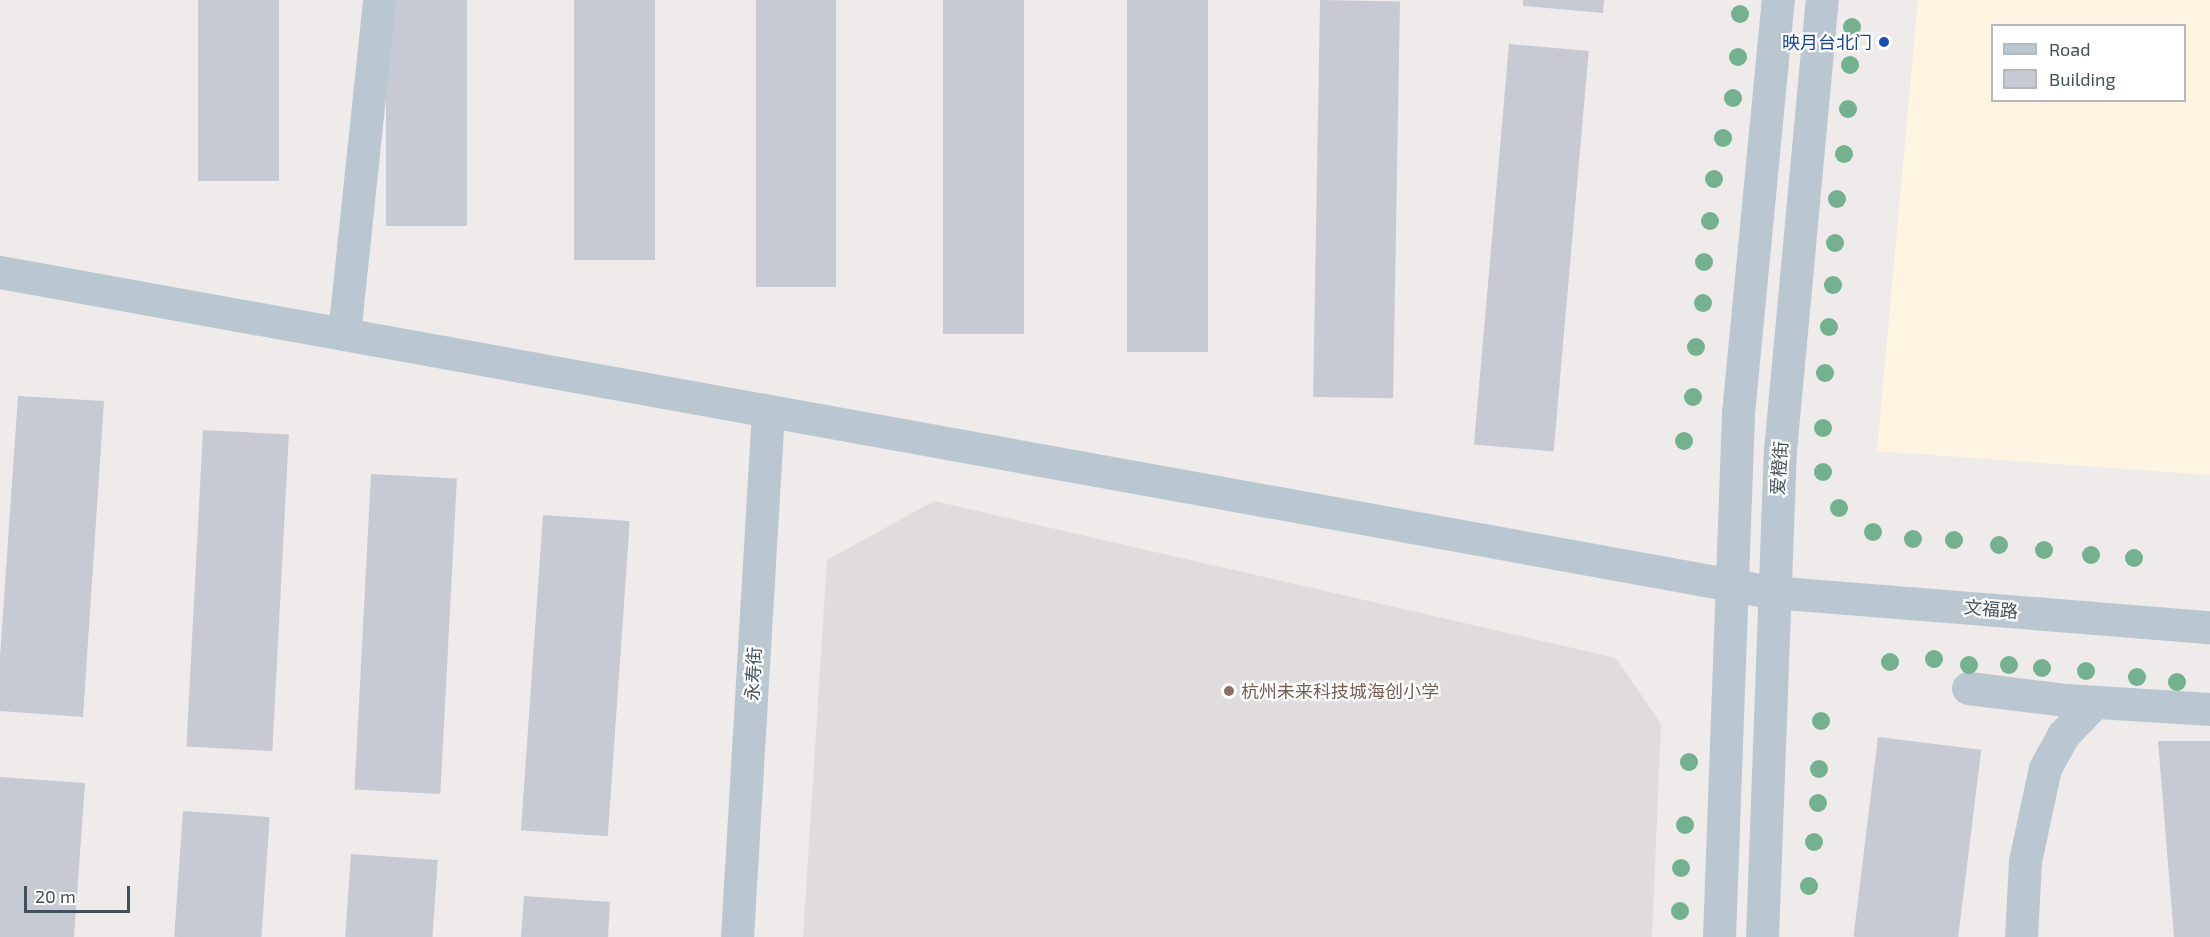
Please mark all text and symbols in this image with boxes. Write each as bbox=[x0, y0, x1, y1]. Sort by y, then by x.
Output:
legend bbox=[1991, 24, 2186, 102]
place label: 映月台北门 bbox=[1782, 31, 1872, 53]
marker: 映月台北门 bbox=[1877, 35, 1891, 49]
text: Road bbox=[2049, 38, 2090, 60]
text: Building bbox=[2049, 68, 2116, 90]
street label: 爱橙街 bbox=[1766, 440, 1792, 496]
street label: 文福路 bbox=[1963, 596, 2019, 622]
street label: 永寿街 bbox=[741, 646, 765, 702]
place label: 杭州未来科技城海创小学 bbox=[1241, 680, 1439, 702]
marker: 杭州未来科技城海创小学 bbox=[1222, 684, 1236, 698]
scale bar bbox=[27, 874, 134, 912]
text: 20 m bbox=[35, 885, 76, 907]

